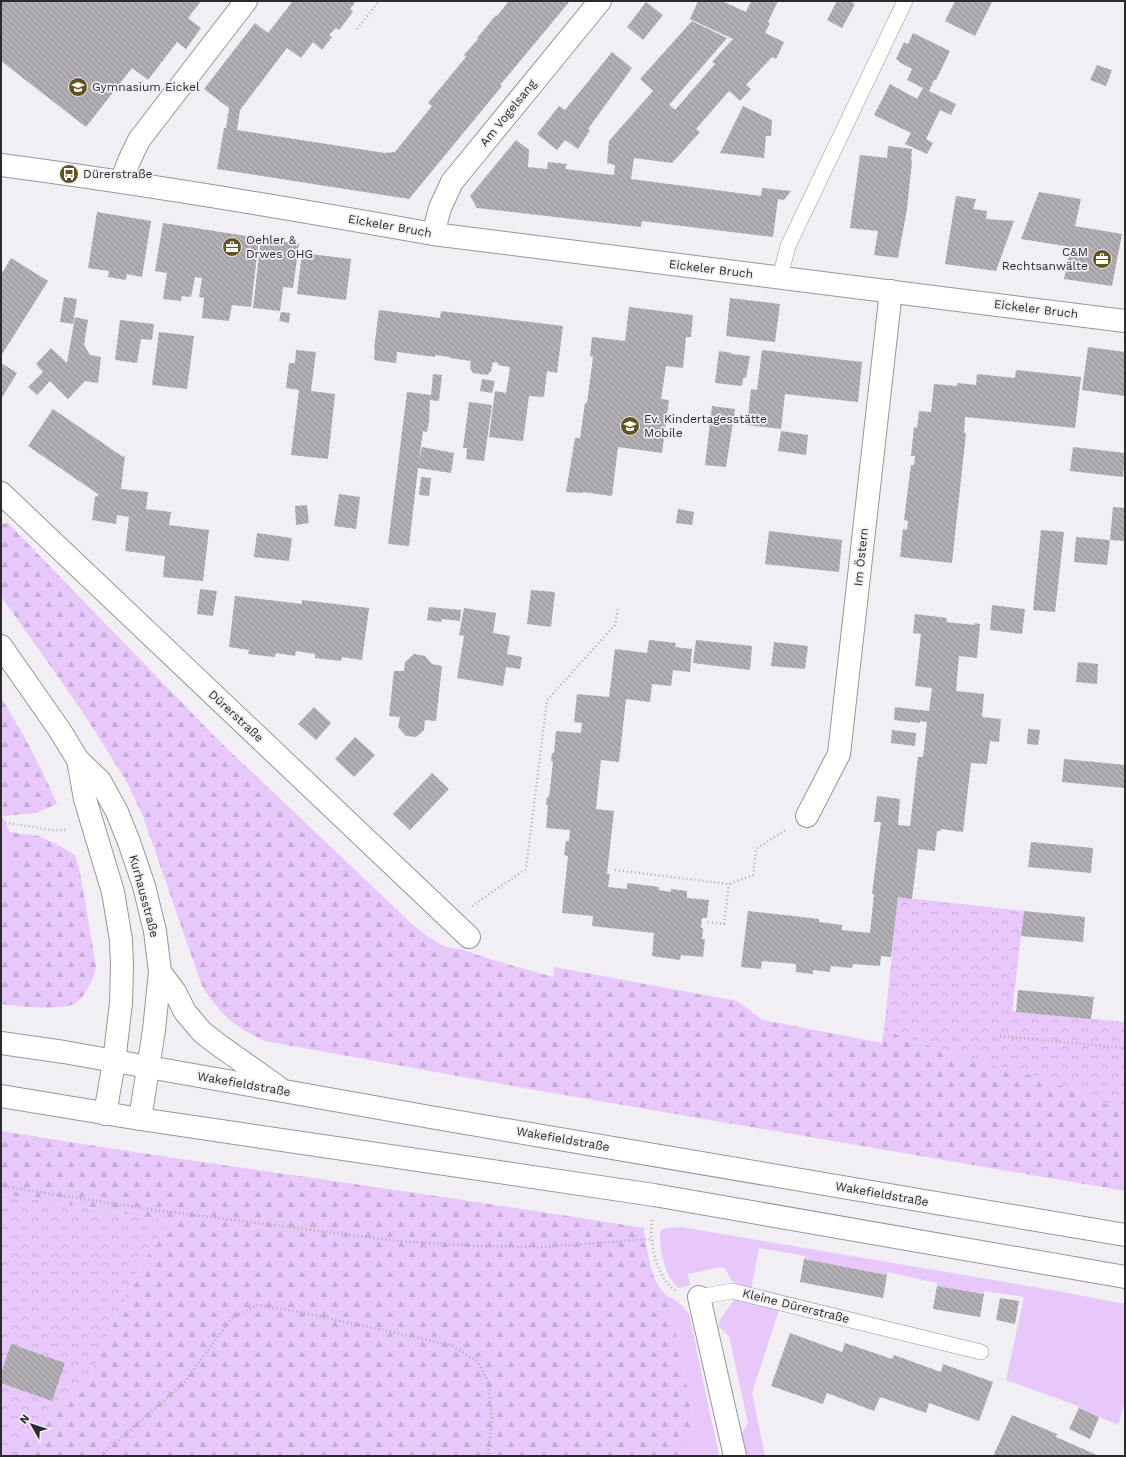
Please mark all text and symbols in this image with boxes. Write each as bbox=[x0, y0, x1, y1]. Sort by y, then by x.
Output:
school or university icon: Gymnasium Eickel bbox=[67, 76, 89, 98]
street label: Am Vogelsang bbox=[477, 76, 539, 149]
place label: Gymnasium Eickel bbox=[92, 80, 200, 94]
bus stop icon: Dürerstraße bbox=[58, 163, 80, 185]
place label: Dürerstraße bbox=[83, 167, 153, 181]
street label: Eickeler Bruch bbox=[347, 212, 433, 240]
place label: Oehler & Drwes OHG bbox=[246, 233, 313, 261]
office icon: Oehler & Drwes OHG bbox=[221, 236, 243, 258]
place label: C&M Rechtsanwälte bbox=[1002, 245, 1088, 273]
office icon: C&M Rechtsanwälte bbox=[1091, 248, 1113, 270]
street label: Eickeler Bruch bbox=[668, 257, 754, 281]
street label: Eickeler Bruch bbox=[993, 297, 1079, 321]
place label: Ev. Kindertagesstätte Mobile bbox=[644, 412, 767, 440]
school or university icon: Ev. Kindertagesstätte Mobile bbox=[619, 415, 641, 437]
street label: Im Östern bbox=[851, 527, 871, 587]
street label: Dürerstraße bbox=[206, 687, 266, 745]
street label: Kurhausstraße bbox=[126, 853, 162, 939]
street label: Wakefieldstraße bbox=[196, 1069, 292, 1099]
street label: Wakefieldstraße bbox=[515, 1124, 611, 1154]
street label: Wakefieldstraße bbox=[834, 1179, 930, 1209]
street label: Kleine Dürerstraße bbox=[741, 1286, 851, 1326]
north arrow bbox=[12, 1405, 52, 1445]
text: N bbox=[17, 1412, 32, 1426]

